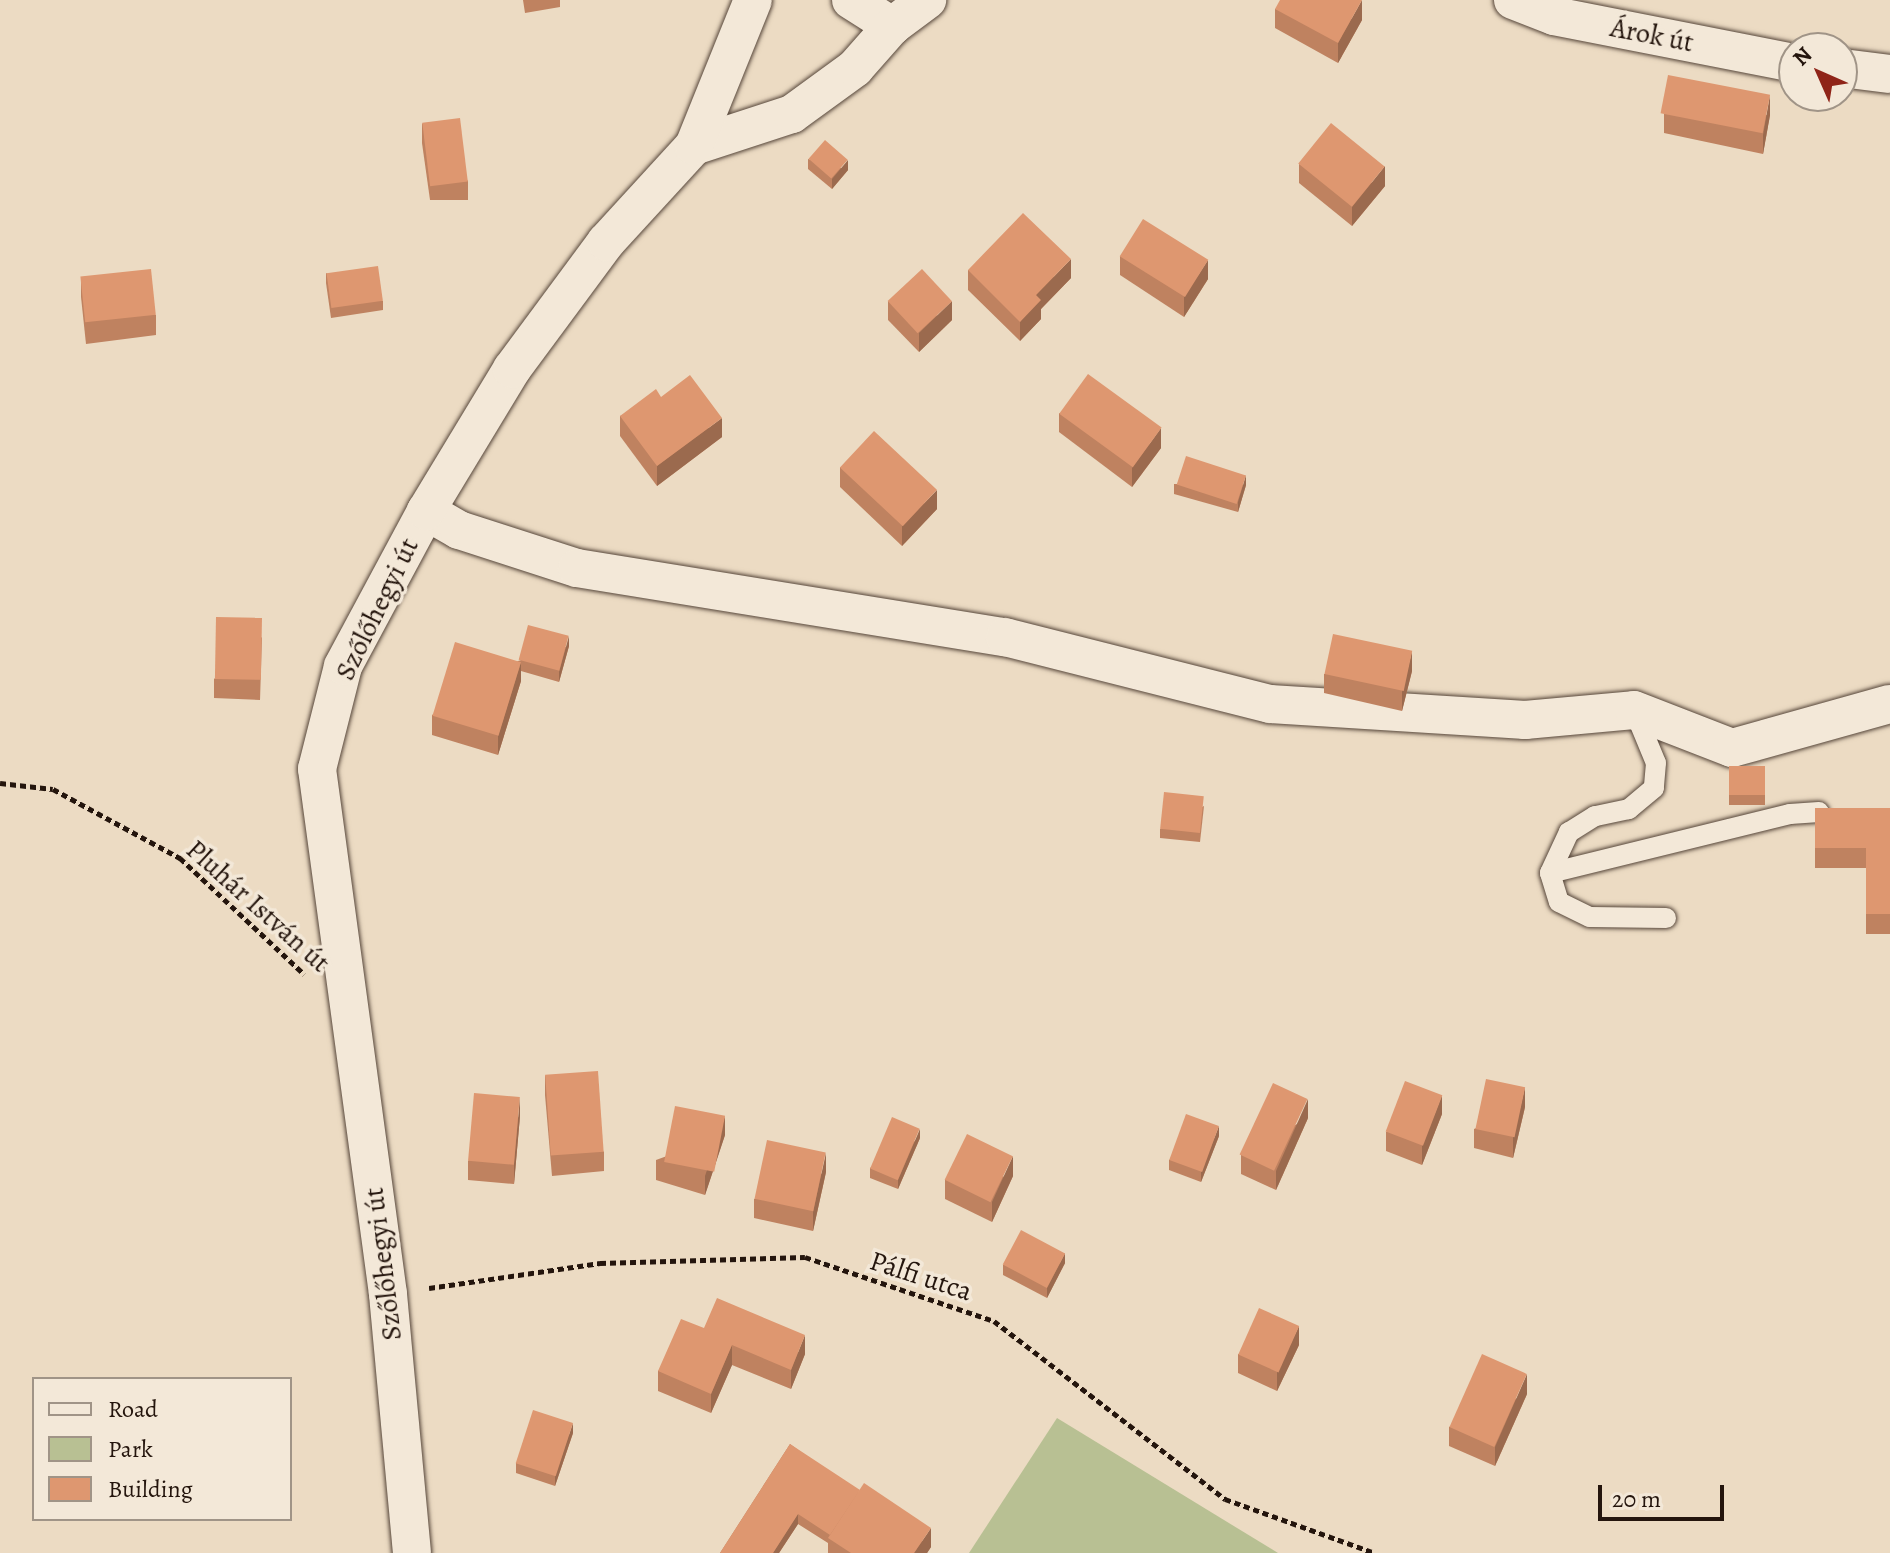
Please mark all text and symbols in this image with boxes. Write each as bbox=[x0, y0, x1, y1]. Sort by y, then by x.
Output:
street label: Árok út bbox=[1608, 10, 1696, 60]
north arrow bbox=[1778, 32, 1858, 112]
text: N bbox=[1786, 40, 1819, 73]
street label: Szőlőhegyi út bbox=[328, 532, 426, 686]
street label: Pluhár István út bbox=[179, 833, 337, 979]
street label: Szőlőhegyi út bbox=[357, 1186, 409, 1342]
street label: Pálfi utca bbox=[866, 1244, 976, 1308]
legend bbox=[32, 1377, 292, 1521]
text: Road bbox=[108, 1393, 158, 1425]
text: Park bbox=[108, 1433, 153, 1465]
scale bar bbox=[1602, 1469, 1728, 1519]
text: Building bbox=[108, 1473, 193, 1505]
text: 20 m bbox=[1612, 1483, 1661, 1515]

